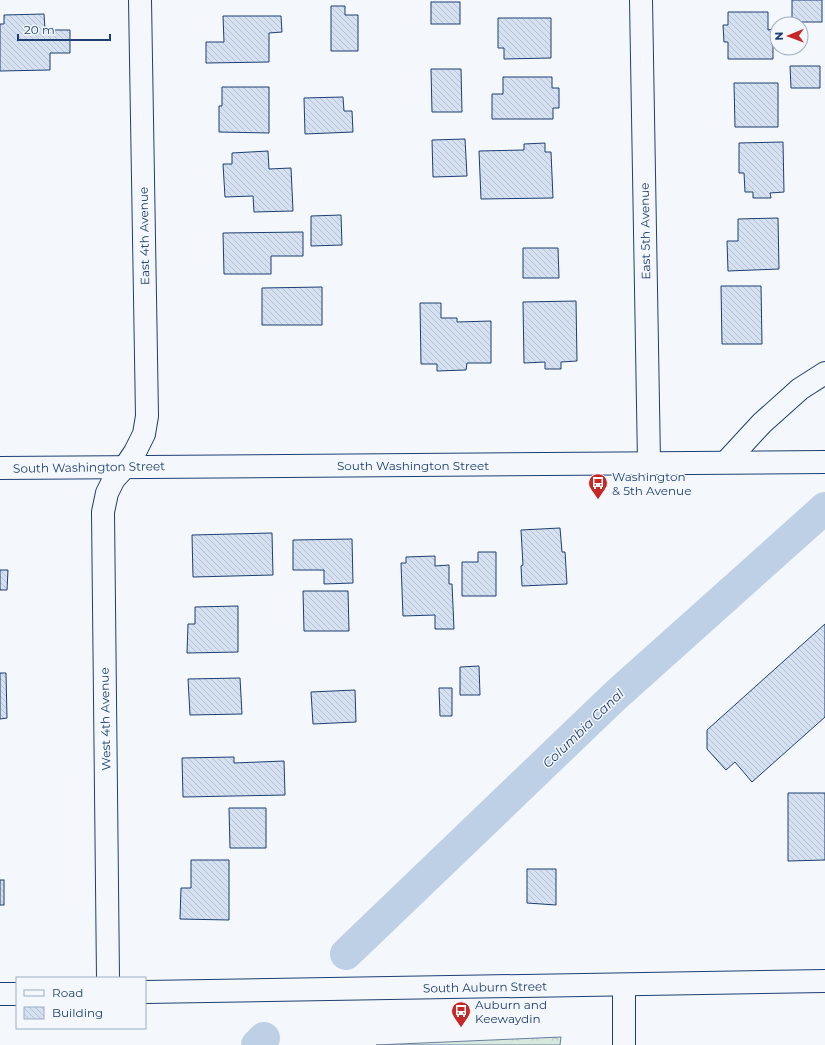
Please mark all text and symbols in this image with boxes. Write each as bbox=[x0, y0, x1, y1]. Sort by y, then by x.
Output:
scale bar bbox=[18, 16, 110, 42]
north arrow bbox=[769, 16, 809, 56]
text: 20 m bbox=[24, 22, 55, 37]
text: N bbox=[772, 32, 786, 41]
street label: East 5th Avenue bbox=[637, 182, 653, 280]
street label: East 4th Avenue bbox=[136, 187, 152, 285]
street label: South Washington Street bbox=[13, 458, 165, 476]
street label: South Washington Street bbox=[337, 458, 489, 473]
place label: Washington & 5th Avenue bbox=[612, 469, 691, 498]
bus stop icon: Washington & 5th Avenue bbox=[587, 472, 609, 500]
street label: West 4th Avenue bbox=[97, 667, 113, 771]
water label: Columbia Canal bbox=[539, 685, 627, 771]
legend bbox=[16, 977, 146, 1029]
street label: South Auburn Street bbox=[423, 978, 547, 996]
text: Road bbox=[52, 985, 83, 1000]
place label: Auburn and Keewaydin bbox=[475, 997, 547, 1026]
bus stop icon: Auburn and Keewaydin bbox=[450, 1000, 472, 1028]
text: Building bbox=[52, 1005, 103, 1020]

